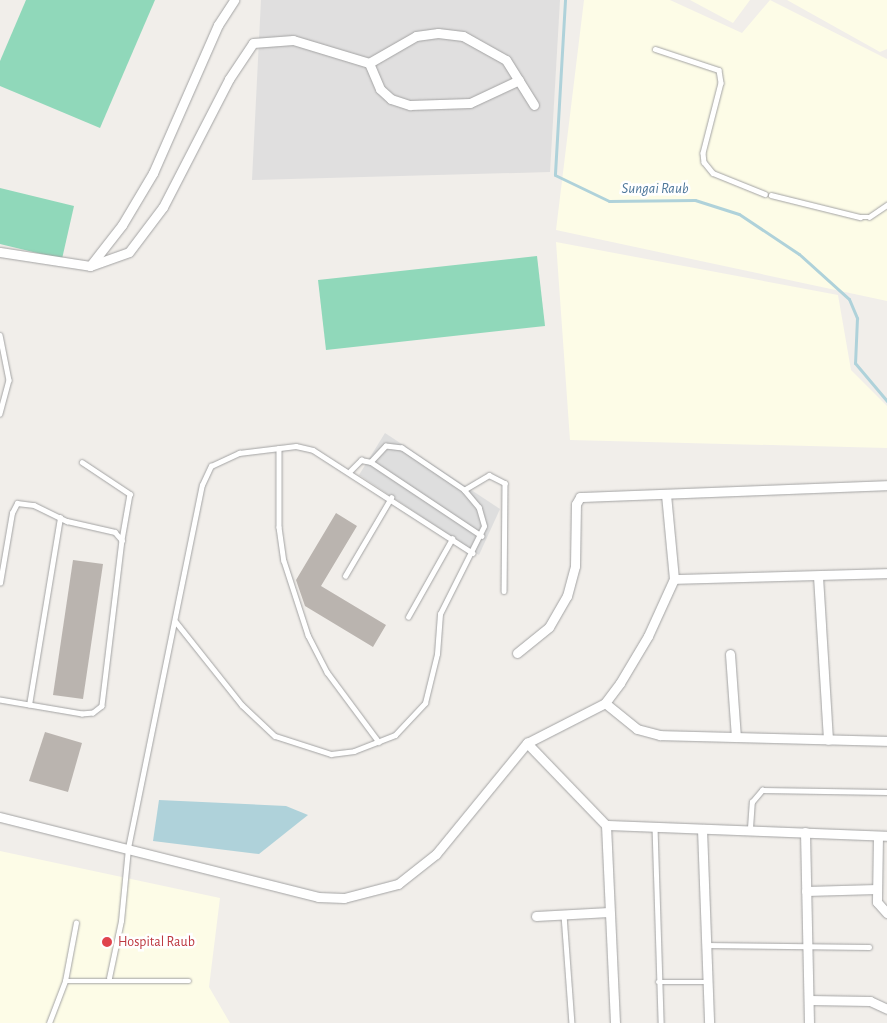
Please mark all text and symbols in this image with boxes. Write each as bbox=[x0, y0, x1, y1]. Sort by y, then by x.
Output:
water label: Sungai Raub bbox=[621, 180, 689, 198]
place label: Hospital Raub bbox=[118, 934, 195, 950]
marker: Hospital Raub bbox=[100, 935, 114, 949]

